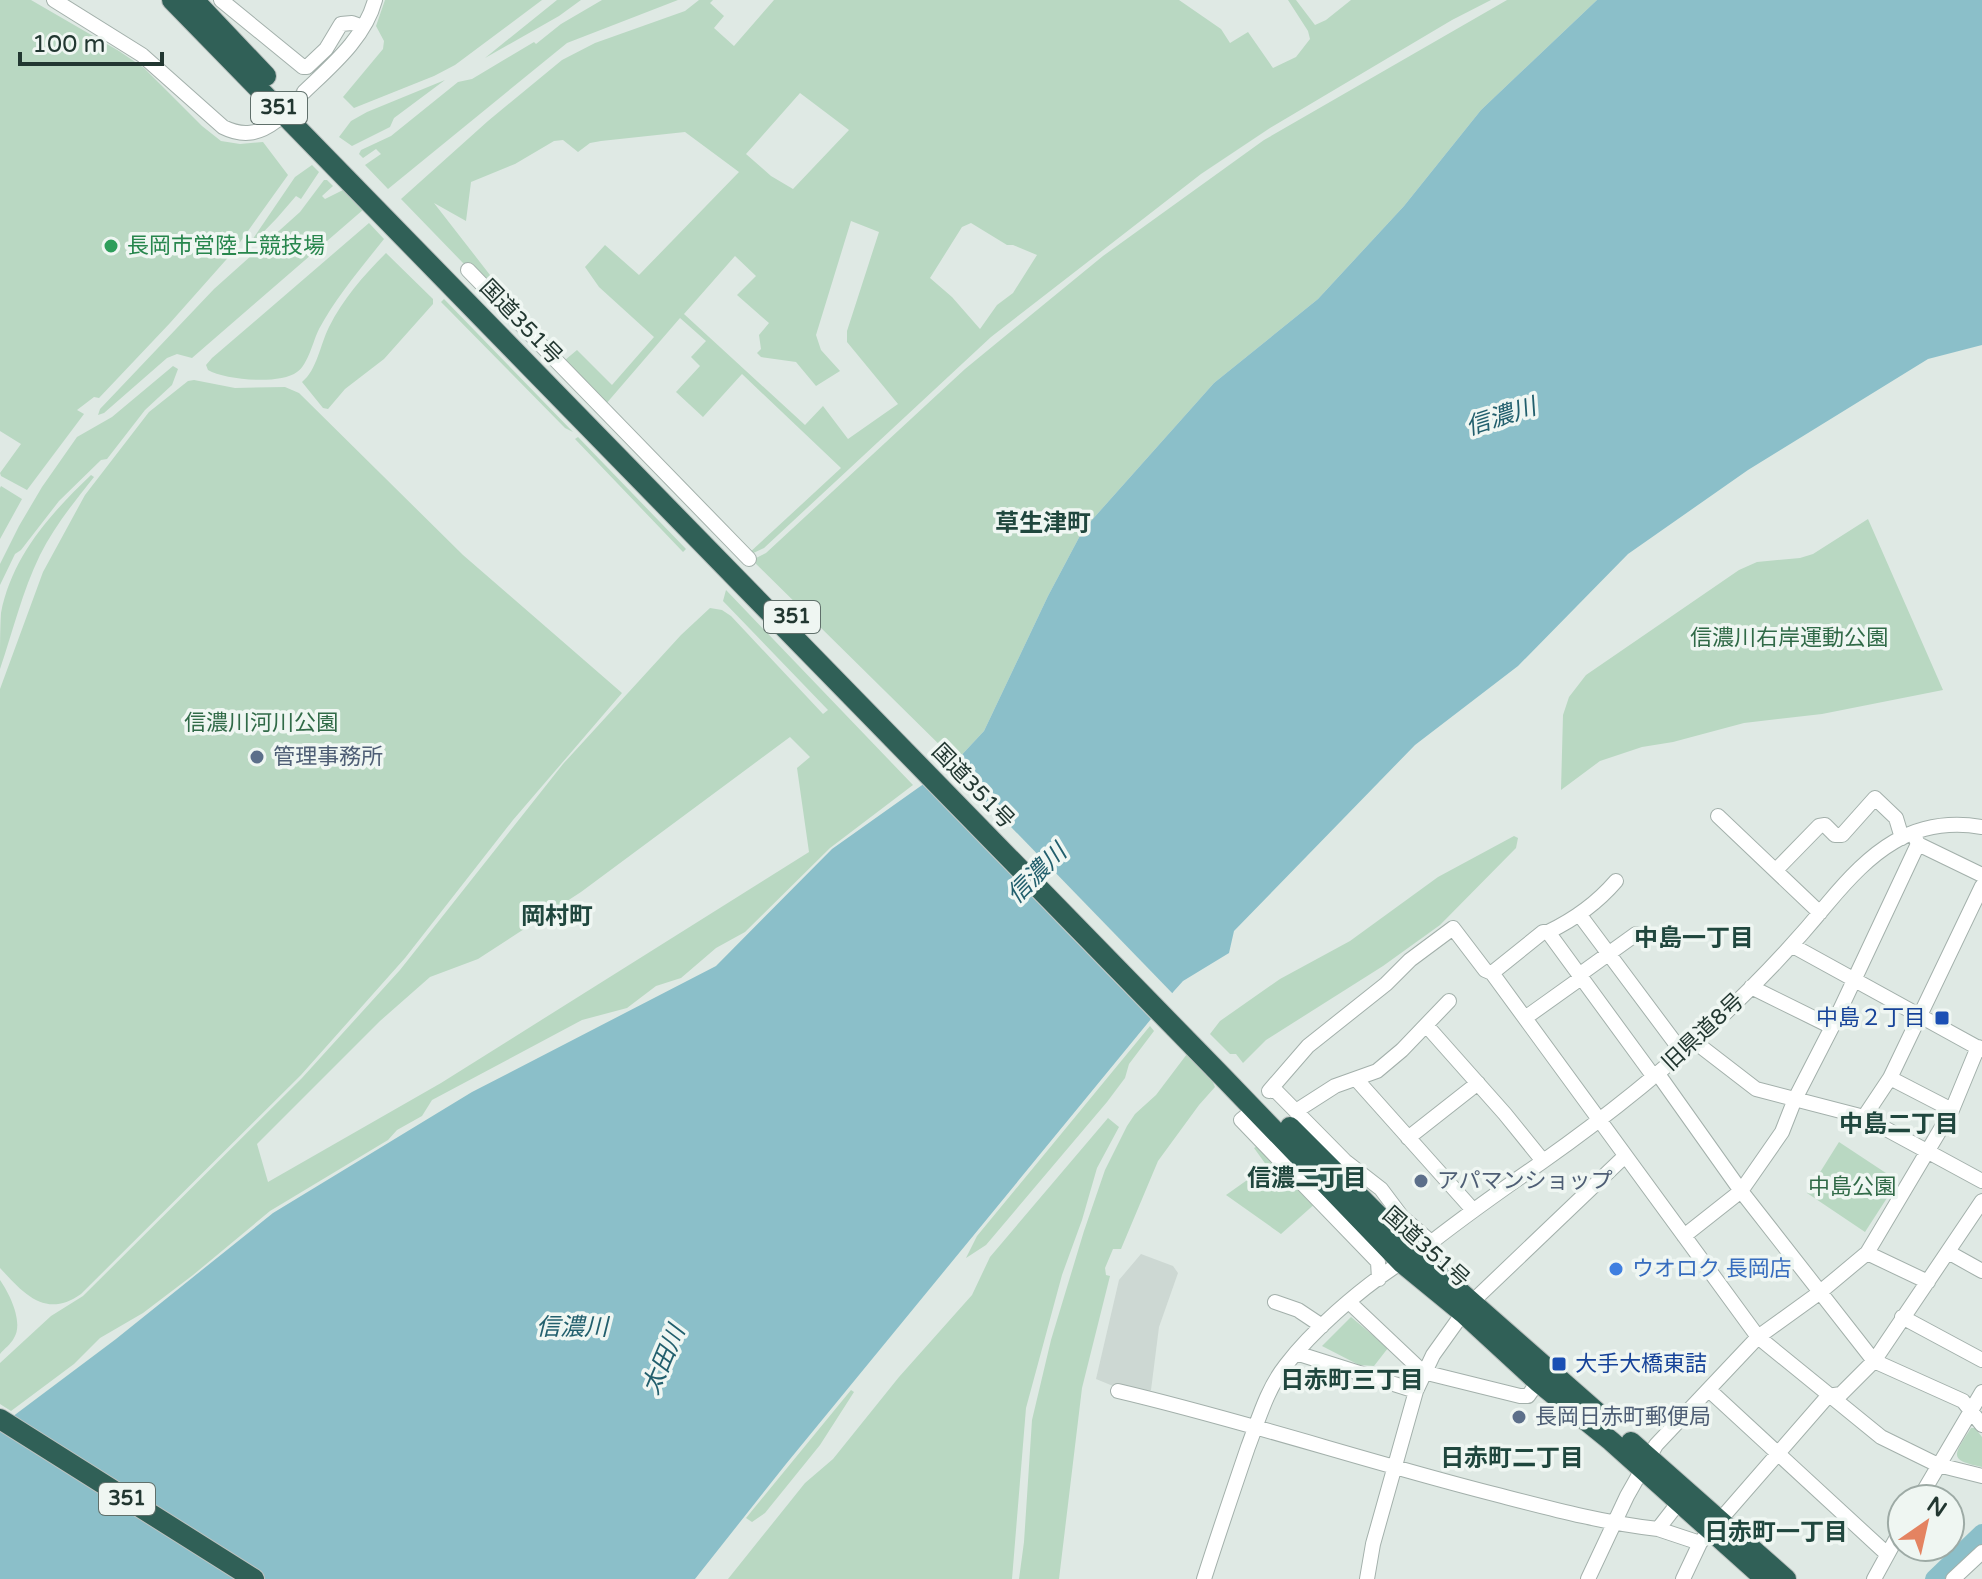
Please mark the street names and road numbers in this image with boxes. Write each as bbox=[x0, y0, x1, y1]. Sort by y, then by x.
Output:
road number: 351 bbox=[251, 92, 307, 124]
street label: 国道351号 bbox=[474, 274, 568, 370]
road number: 351 bbox=[764, 601, 820, 633]
street label: 国道351号 bbox=[926, 738, 1020, 834]
street label: 旧県道8号 bbox=[1657, 988, 1749, 1076]
street label: 国道351号 bbox=[1377, 1201, 1475, 1293]
road number: 351 bbox=[99, 1483, 155, 1515]

